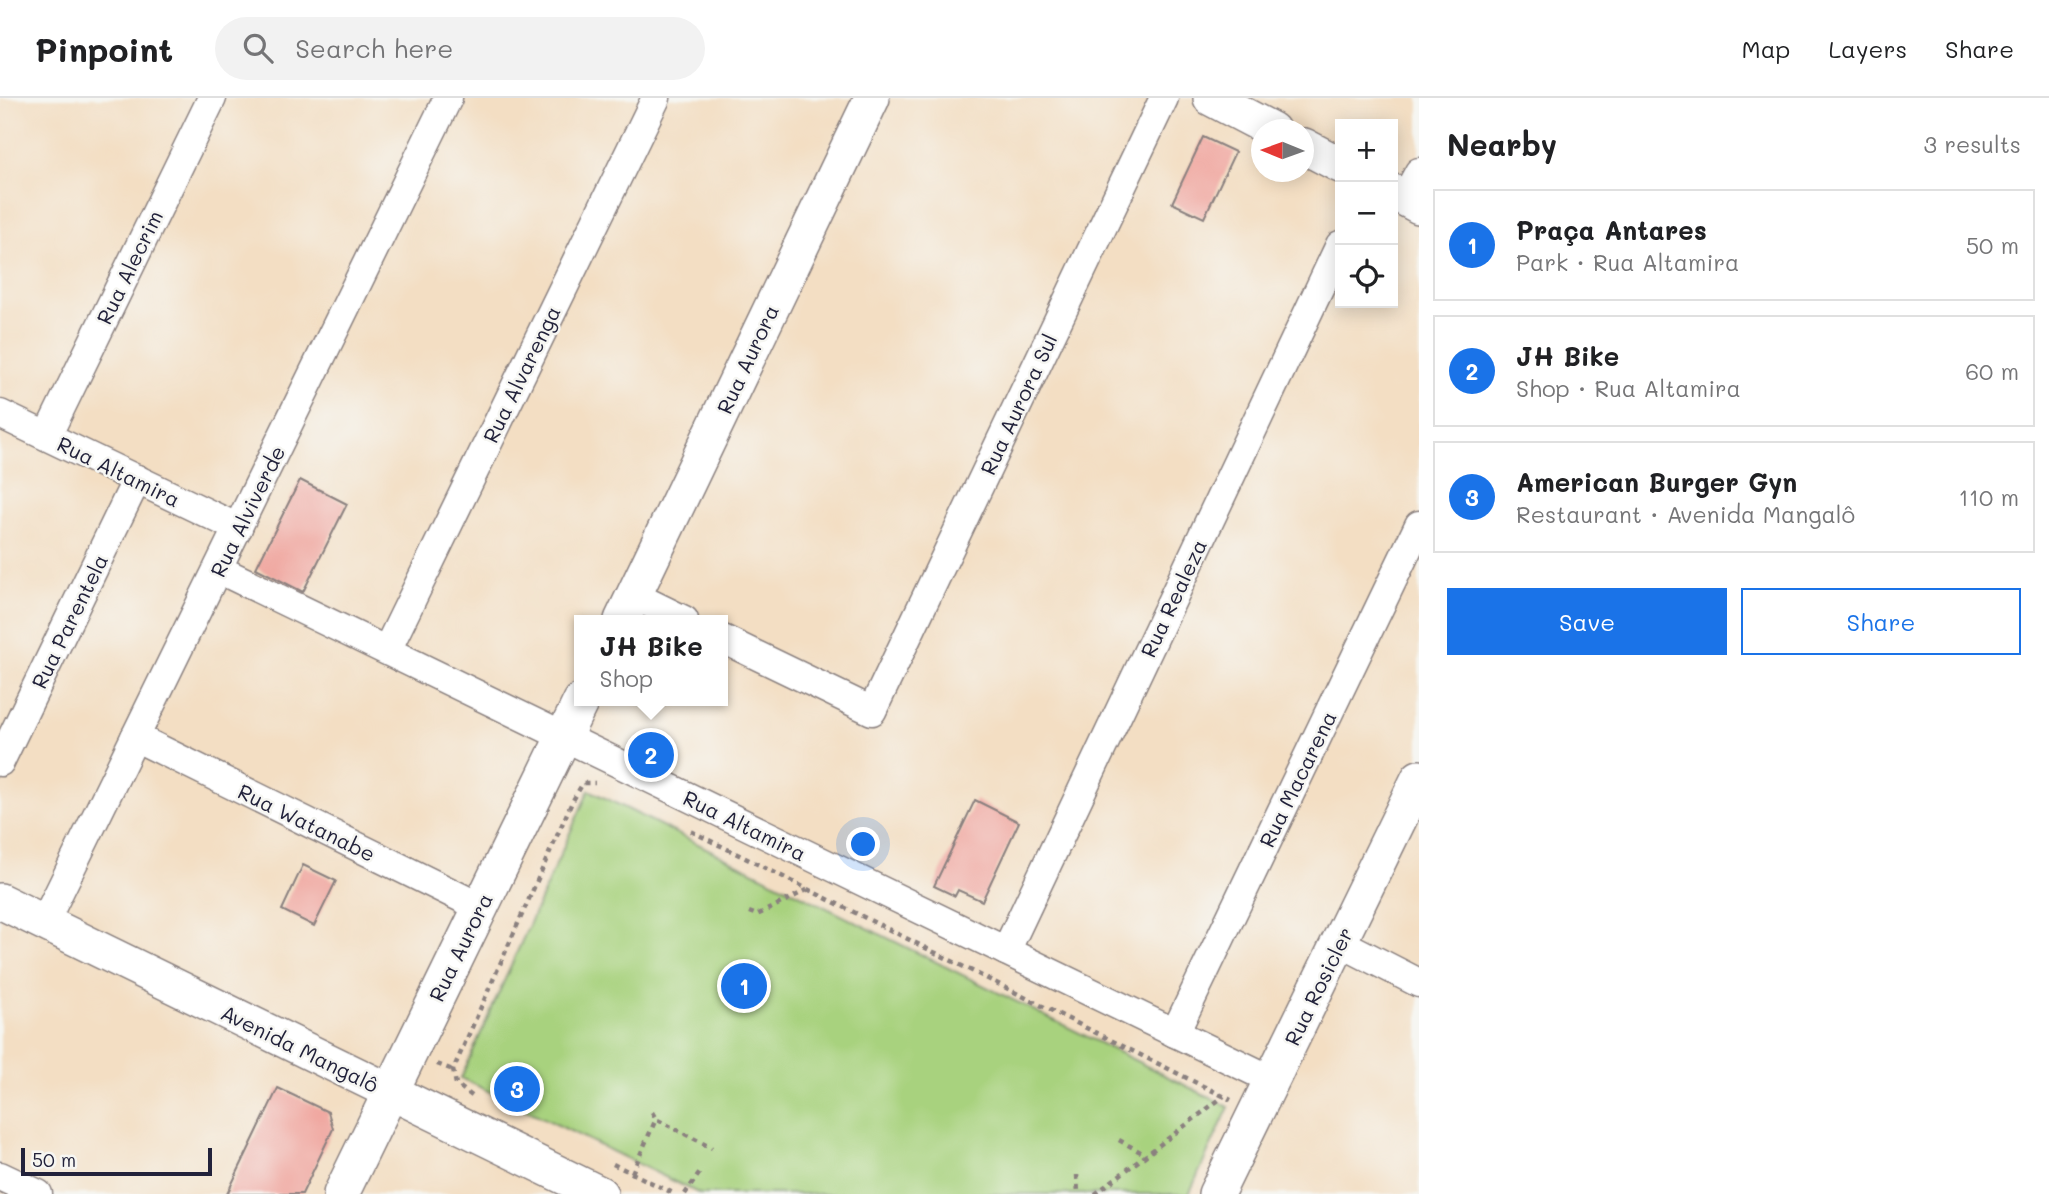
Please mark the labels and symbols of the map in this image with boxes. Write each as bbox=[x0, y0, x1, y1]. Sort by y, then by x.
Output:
north arrow bbox=[1251, 119, 1314, 182]
street label: Rua Alecrim bbox=[90, 206, 168, 328]
street label: Rua Aurora bbox=[710, 300, 784, 418]
street label: Rua Alvarenga bbox=[476, 301, 566, 447]
street label: Rua Aurora Sul bbox=[973, 329, 1063, 479]
street label: Rua Altamira bbox=[53, 430, 185, 512]
street label: Rua Alviverde bbox=[204, 441, 290, 581]
street label: Rua Realeza bbox=[1134, 535, 1212, 661]
street label: Rua Parentela bbox=[25, 549, 113, 693]
street label: Rua Macarena bbox=[1252, 706, 1342, 852]
pin: 2 bbox=[628, 729, 674, 781]
street label: Rua Watanabe bbox=[234, 777, 380, 867]
street label: Rua Altamira bbox=[679, 784, 811, 866]
your location bbox=[846, 827, 880, 861]
street label: Rua Aurora bbox=[422, 888, 498, 1006]
street label: Rua Rosicler bbox=[1278, 922, 1358, 1050]
pin: 1 bbox=[721, 960, 767, 1012]
street label: Avenida Mangalô bbox=[217, 998, 383, 1098]
pin: 3 bbox=[494, 1063, 540, 1115]
scale bar bbox=[21, 1145, 212, 1177]

